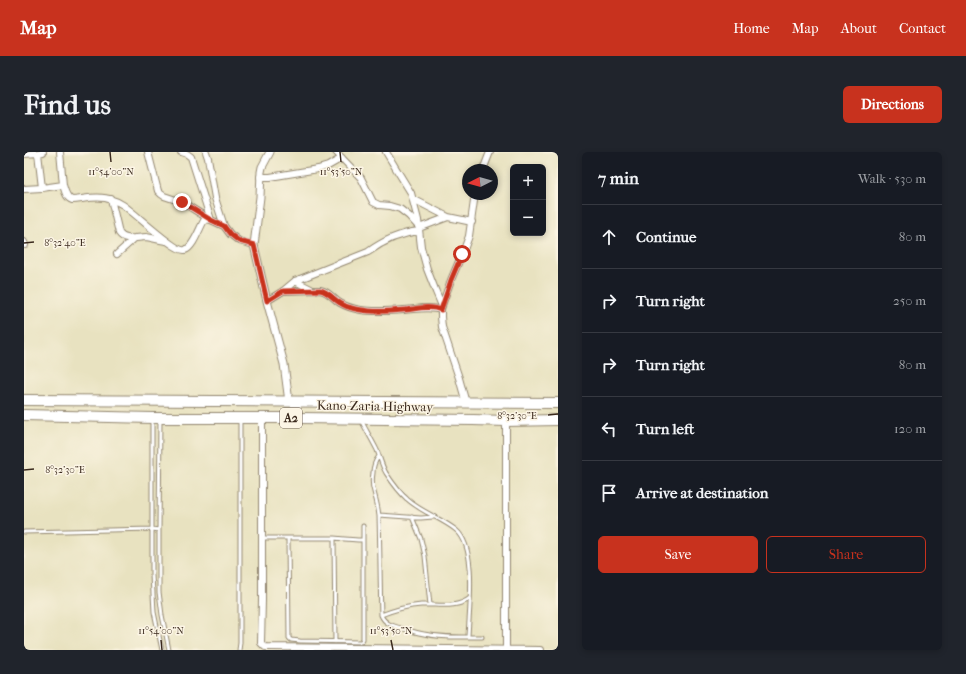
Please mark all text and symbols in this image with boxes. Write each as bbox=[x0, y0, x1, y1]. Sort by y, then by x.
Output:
text: Map bbox=[20, 17, 56, 39]
text: Home bbox=[733, 20, 770, 37]
text: Map bbox=[792, 20, 819, 37]
text: About bbox=[841, 20, 877, 37]
text: Contact bbox=[899, 20, 946, 37]
button: Directions bbox=[843, 86, 942, 123]
text: Find us bbox=[24, 88, 111, 121]
north arrow bbox=[462, 164, 498, 200]
map controls bbox=[510, 164, 546, 236]
button: + bbox=[510, 164, 546, 200]
text: 11°54'00"N bbox=[88, 166, 134, 178]
text: 11°53'50"N bbox=[320, 166, 363, 178]
text: 7 min bbox=[598, 168, 639, 188]
text: Walk · 530 m bbox=[858, 171, 926, 186]
route end bbox=[173, 193, 191, 211]
button: − bbox=[510, 200, 546, 236]
icon: ahead bbox=[598, 226, 620, 248]
text: Continue bbox=[636, 228, 696, 246]
text: 80 m bbox=[899, 229, 926, 244]
text: 8°32'40"E bbox=[44, 237, 86, 249]
route start bbox=[453, 245, 471, 263]
icon: right bbox=[598, 290, 620, 312]
text: Turn right bbox=[636, 292, 705, 310]
text: 250 m bbox=[893, 293, 926, 308]
icon: right bbox=[598, 354, 620, 376]
text: Turn right bbox=[636, 356, 705, 374]
text: 80 m bbox=[899, 357, 926, 372]
street label: Kano-Zaria Highway bbox=[317, 397, 434, 415]
road number: A2 bbox=[280, 408, 302, 428]
text: 8°32'30"E bbox=[497, 410, 537, 422]
icon: left bbox=[598, 418, 620, 440]
text: Turn left bbox=[636, 420, 694, 438]
text: 120 m bbox=[894, 421, 926, 436]
text: 8°32'30"E bbox=[45, 464, 85, 476]
icon: arrive bbox=[598, 482, 620, 504]
text: Arrive at destination bbox=[636, 484, 768, 502]
button: Save bbox=[598, 536, 758, 573]
button: Share bbox=[766, 536, 926, 573]
text: 11°54'00"N bbox=[138, 625, 184, 637]
text: 11°53'50"N bbox=[370, 625, 413, 637]

